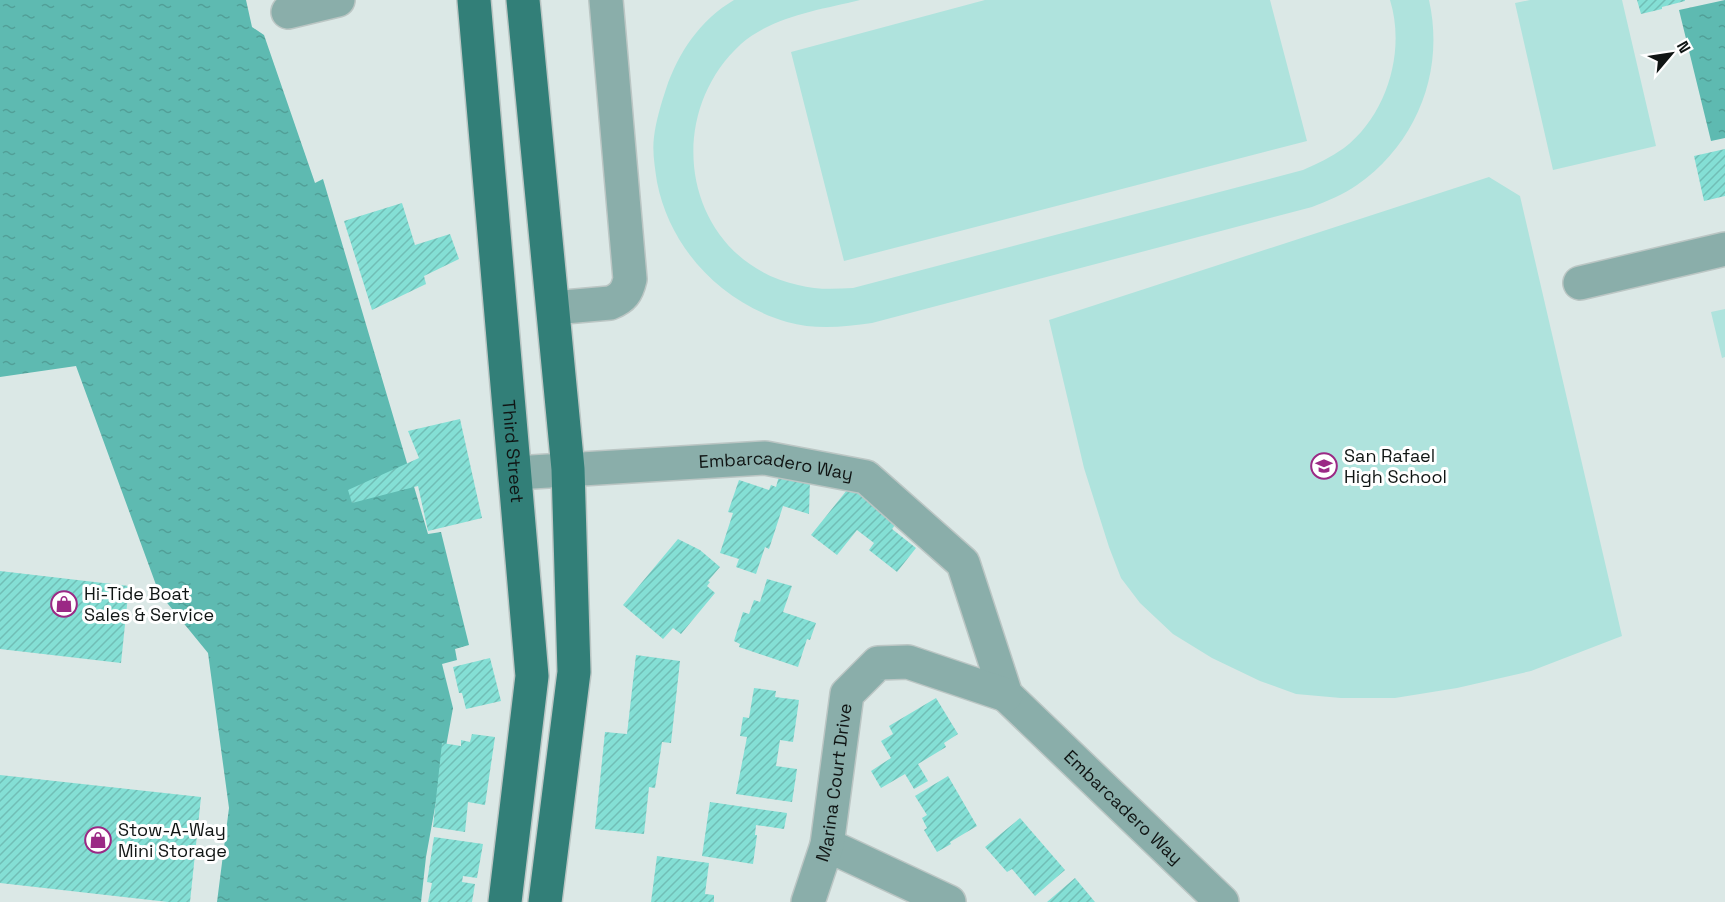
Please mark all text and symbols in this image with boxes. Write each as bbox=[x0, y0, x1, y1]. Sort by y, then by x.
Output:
north arrow bbox=[1641, 24, 1701, 84]
text: N bbox=[1672, 37, 1695, 57]
street label: Third Street bbox=[497, 399, 529, 504]
place label: San Rafael High School bbox=[1344, 444, 1447, 488]
street label: Embarcadero Way bbox=[698, 446, 855, 485]
school or university icon: San Rafael High School bbox=[1309, 451, 1339, 481]
place label: Hi-Tide Boat Sales & Service bbox=[84, 582, 214, 626]
shop icon: Hi-Tide Boat Sales & Service bbox=[49, 589, 79, 619]
street label: Marina Court Drive bbox=[810, 702, 857, 865]
street label: Embarcadero Way bbox=[1059, 745, 1188, 869]
place label: Stow-A-Way Mini Storage bbox=[118, 818, 227, 862]
shop icon: Stow-A-Way Mini Storage bbox=[83, 825, 113, 855]

